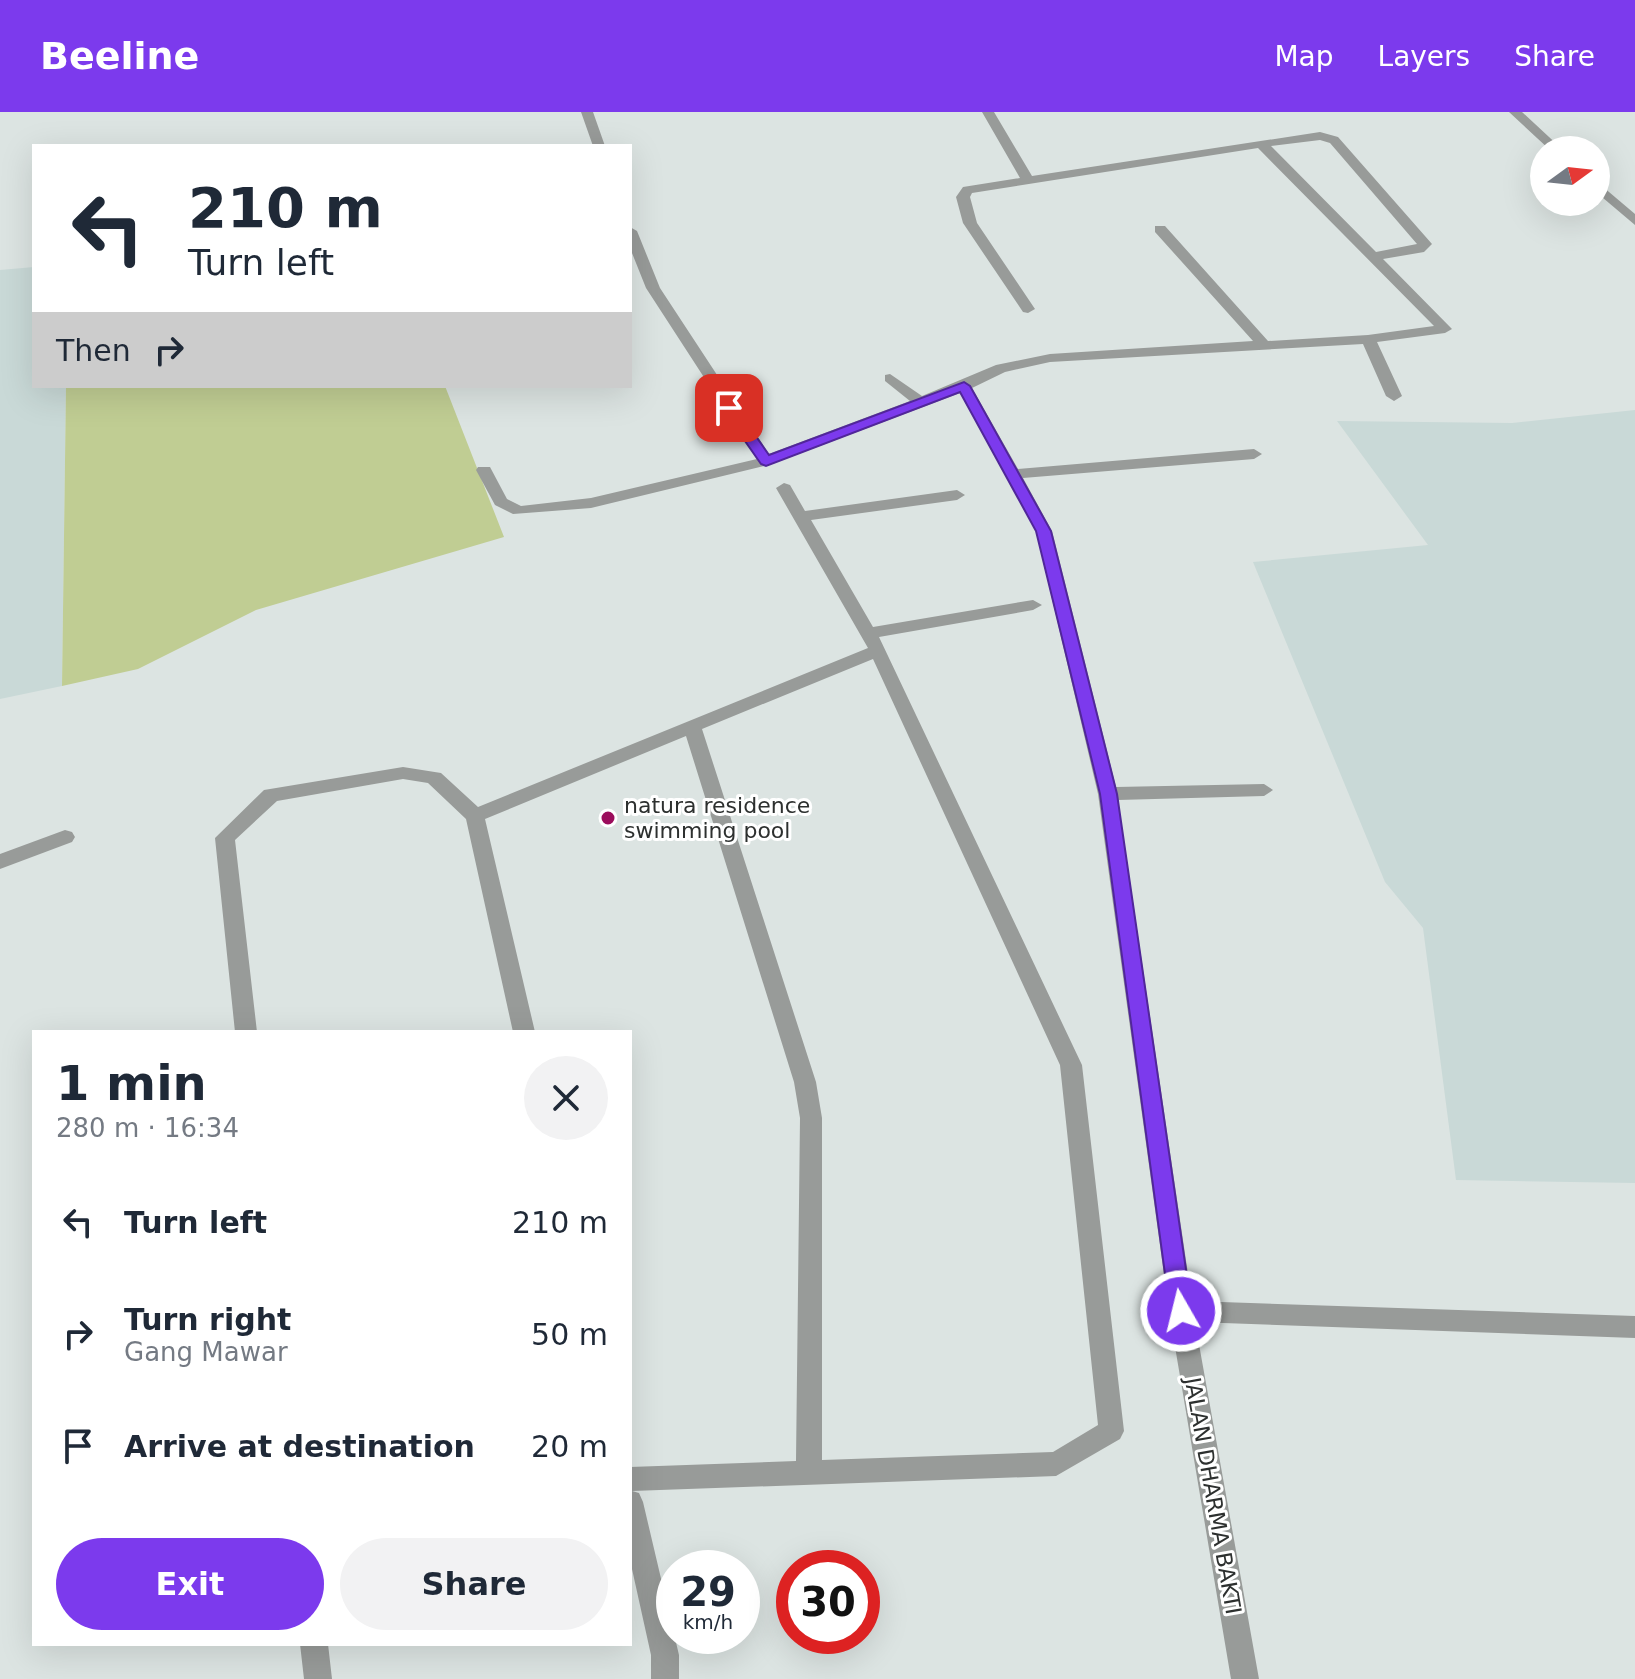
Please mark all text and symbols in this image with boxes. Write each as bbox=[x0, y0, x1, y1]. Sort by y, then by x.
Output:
text: Beeline bbox=[40, 34, 199, 78]
text: Map bbox=[1274, 40, 1334, 73]
text: Layers bbox=[1378, 40, 1470, 73]
text: Share bbox=[1514, 40, 1595, 73]
north arrow bbox=[1530, 136, 1610, 216]
map controls bbox=[1530, 136, 1610, 216]
text: 210 m bbox=[188, 175, 383, 240]
icon: left bbox=[56, 176, 160, 280]
text: Turn left bbox=[188, 242, 334, 283]
icon: right bbox=[147, 328, 191, 372]
text: Then bbox=[56, 333, 131, 368]
pin bbox=[695, 374, 763, 442]
icon: arrive bbox=[707, 386, 751, 430]
place label: natura residence swimming pool bbox=[624, 793, 810, 843]
marker: natura residence swimming pool bbox=[599, 809, 617, 827]
text: 1 min bbox=[56, 1055, 207, 1111]
button: close bbox=[524, 1056, 608, 1140]
text: 280 m · 16:34 bbox=[56, 1113, 239, 1143]
icon: left bbox=[56, 1200, 100, 1244]
text: Turn left bbox=[124, 1205, 267, 1240]
text: 210 m bbox=[512, 1205, 608, 1240]
position arrow bbox=[1139, 1269, 1223, 1353]
text: Turn right bbox=[124, 1302, 291, 1337]
icon: right bbox=[56, 1312, 100, 1356]
text: 50 m bbox=[531, 1317, 608, 1352]
text: Gang Mawar bbox=[124, 1337, 288, 1367]
street label: JALAN DHARMA BAKTI bbox=[1180, 1374, 1246, 1616]
icon: arrive bbox=[56, 1424, 100, 1468]
text: Arrive at destination bbox=[124, 1429, 475, 1464]
text: 20 m bbox=[531, 1429, 608, 1464]
button: Exit bbox=[56, 1538, 324, 1630]
button: Share bbox=[340, 1538, 608, 1630]
speed limit sign: 30 bbox=[776, 1550, 880, 1654]
text: 29 bbox=[680, 1569, 736, 1615]
text: km/h bbox=[683, 1610, 733, 1634]

